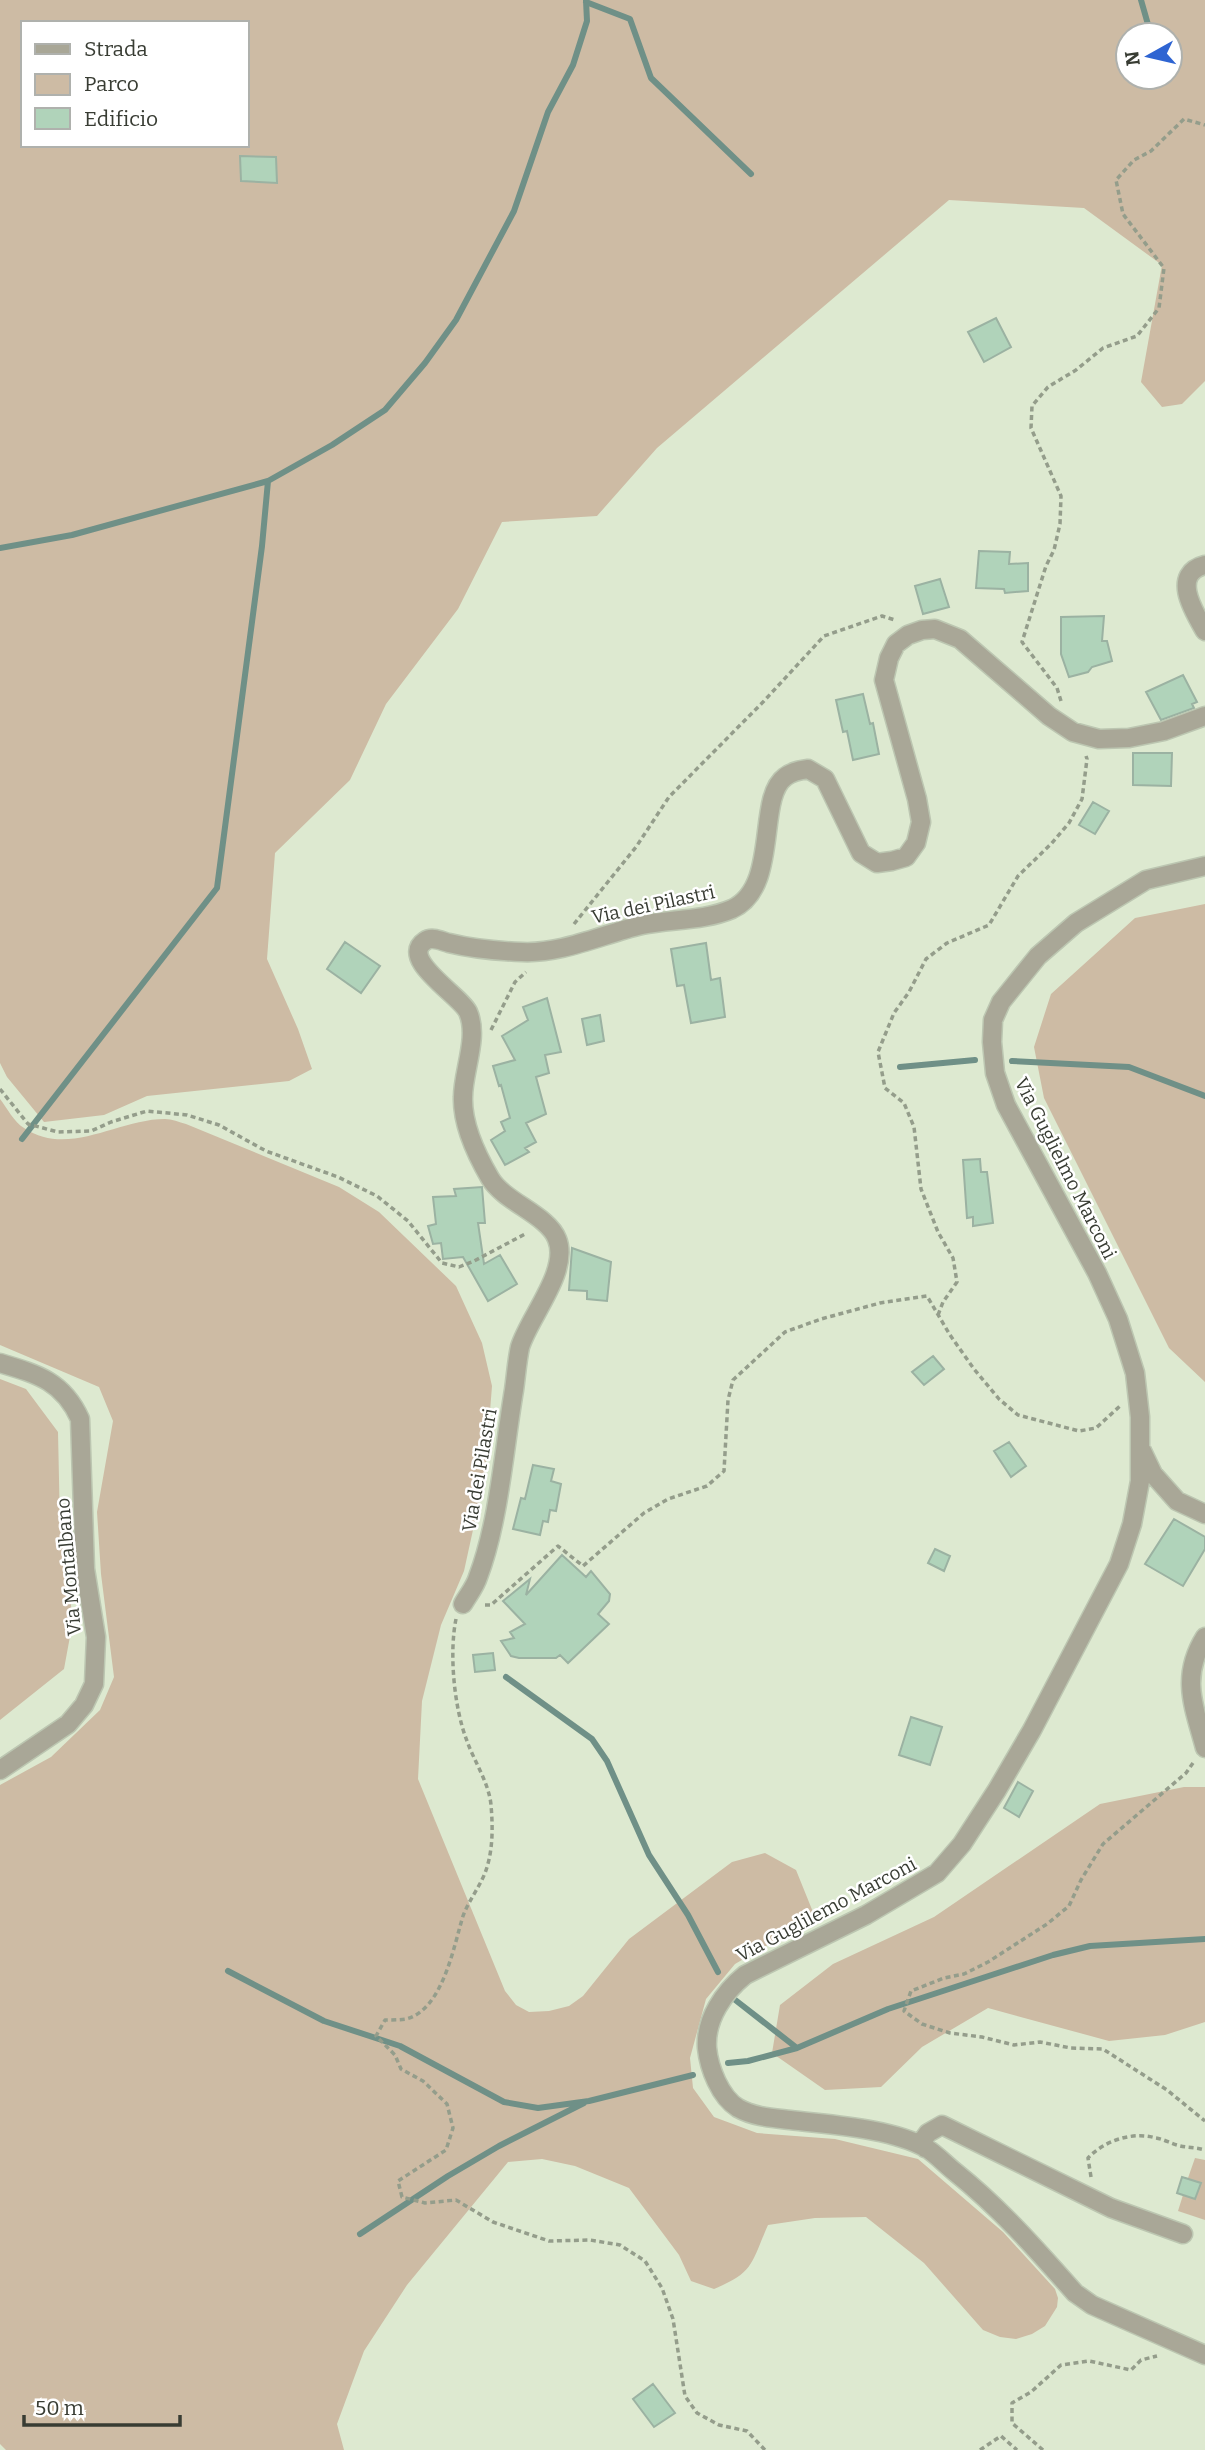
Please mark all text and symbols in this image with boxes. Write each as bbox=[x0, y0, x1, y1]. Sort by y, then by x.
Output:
legend bbox=[21, 21, 248, 147]
north arrow bbox=[1114, 21, 1184, 91]
text: Strada bbox=[84, 36, 148, 62]
text: N bbox=[1120, 49, 1145, 67]
text: Parco bbox=[84, 71, 139, 97]
text: Edificio bbox=[84, 106, 158, 132]
street label: Via dei Pilastri bbox=[589, 880, 717, 929]
street label: Via Guglielmo Marconi bbox=[1010, 1074, 1122, 1263]
street label: Via dei Pilastri bbox=[457, 1406, 502, 1534]
street label: Via Montalbano bbox=[51, 1497, 86, 1637]
street label: Via Guglilemo Marconi bbox=[732, 1852, 921, 1967]
scale bar bbox=[24, 2384, 180, 2428]
text: 50 m bbox=[35, 2395, 84, 2421]

